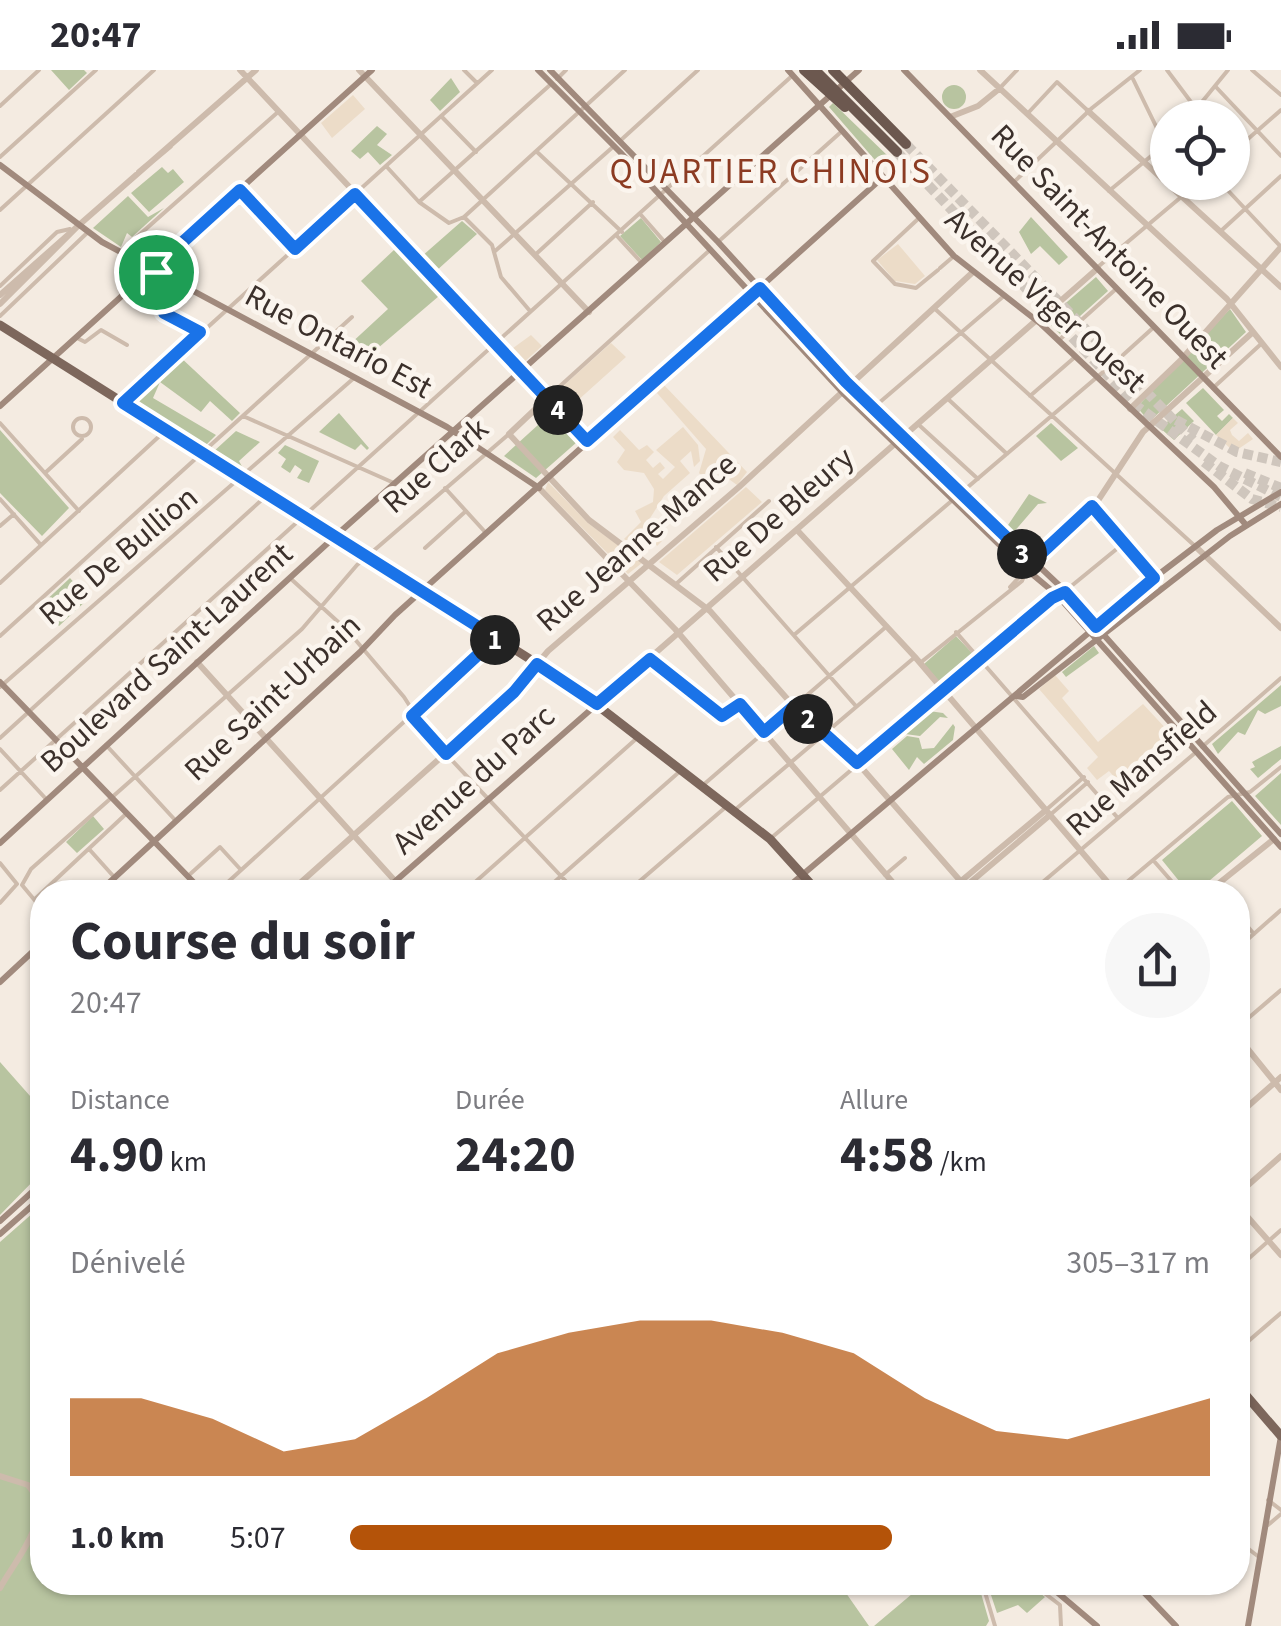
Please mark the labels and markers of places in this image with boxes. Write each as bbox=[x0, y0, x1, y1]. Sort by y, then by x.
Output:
pin bbox=[114, 230, 199, 315]
pin: 4 bbox=[533, 385, 583, 435]
pin: 3 bbox=[997, 529, 1047, 579]
pin: 1 bbox=[470, 615, 520, 665]
pin: 2 bbox=[783, 694, 833, 744]

